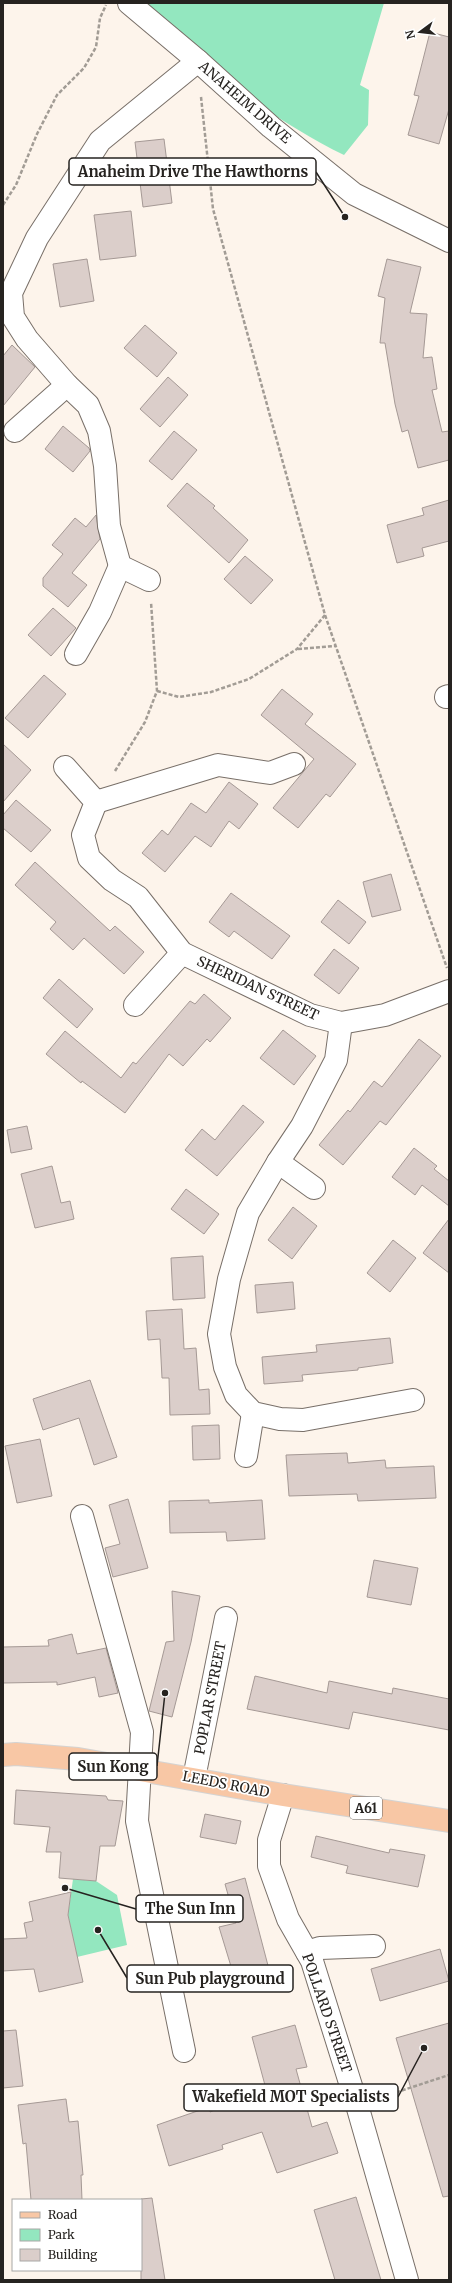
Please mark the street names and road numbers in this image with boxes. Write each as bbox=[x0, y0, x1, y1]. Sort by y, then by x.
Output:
street label: ANAHEIM DRIVE bbox=[194, 56, 295, 147]
street label: SHERIDAN STREET bbox=[194, 952, 322, 1024]
street label: POPLAR STREET bbox=[190, 1640, 230, 1756]
street label: LEEDS ROAD bbox=[181, 1767, 271, 1801]
road number: A61 bbox=[350, 1797, 382, 1819]
street label: POLLARD STREET bbox=[298, 1951, 356, 2075]

